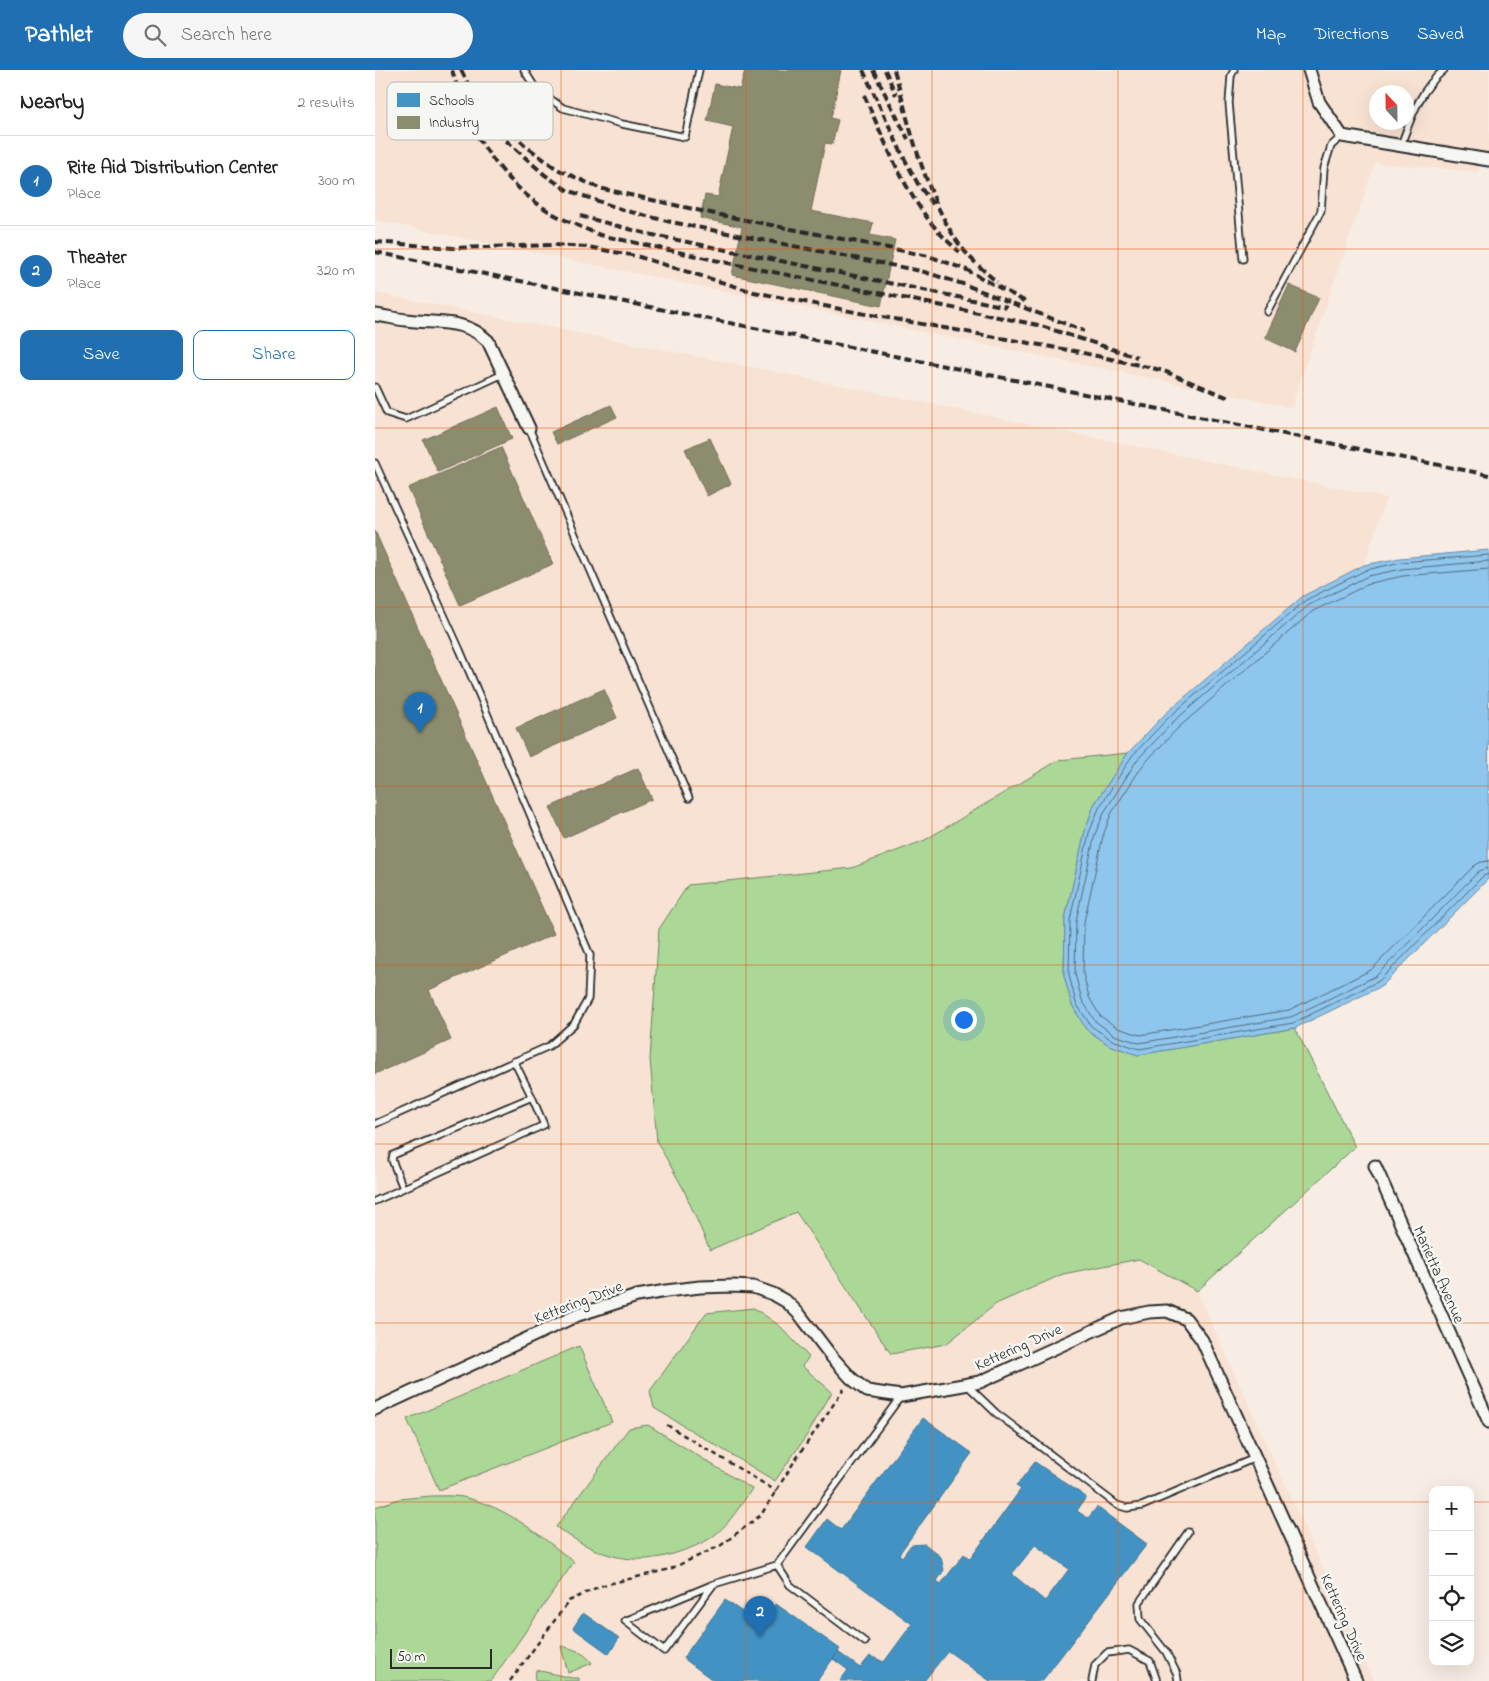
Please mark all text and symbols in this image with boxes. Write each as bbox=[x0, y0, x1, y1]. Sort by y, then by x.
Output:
search box bbox=[123, 13, 473, 58]
text: Pathlet bbox=[25, 18, 93, 53]
icon: search bbox=[141, 21, 169, 49]
text: Search here bbox=[181, 22, 272, 49]
text: Map bbox=[1256, 22, 1286, 48]
text: Directions bbox=[1314, 22, 1389, 48]
text: Saved bbox=[1417, 22, 1464, 48]
legend bbox=[387, 82, 553, 140]
north arrow bbox=[1369, 85, 1414, 130]
text: Nearby bbox=[20, 88, 84, 118]
text: 2 results bbox=[297, 91, 355, 115]
text: Schools bbox=[429, 91, 474, 112]
text: Industry bbox=[429, 113, 479, 135]
text: Rite Aid Distribution Center bbox=[67, 155, 278, 182]
text: 1 bbox=[33, 169, 39, 193]
text: 300 m bbox=[318, 169, 355, 193]
text: Place bbox=[67, 182, 101, 206]
text: Theater bbox=[67, 245, 126, 272]
text: 2 bbox=[32, 259, 40, 283]
text: 320 m bbox=[317, 259, 355, 283]
text: Place bbox=[67, 272, 101, 296]
button: Save bbox=[20, 330, 183, 380]
button: Share bbox=[193, 330, 355, 380]
pin: 1 bbox=[404, 692, 436, 733]
your location bbox=[951, 1007, 977, 1033]
street label: Marietta Avenue bbox=[1406, 1222, 1471, 1328]
street label: Kettering Drive bbox=[531, 1275, 627, 1331]
street label: Kettering Drive bbox=[971, 1318, 1067, 1378]
map controls bbox=[1429, 1486, 1474, 1666]
button: + bbox=[1429, 1486, 1474, 1531]
button: − bbox=[1429, 1531, 1474, 1576]
street label: Kettering Drive bbox=[1313, 1570, 1373, 1666]
button: locate bbox=[1429, 1576, 1474, 1621]
pin: 2 bbox=[744, 1596, 776, 1637]
button: layers bbox=[1429, 1621, 1474, 1666]
scale bar bbox=[390, 1646, 493, 1669]
text: 50 m bbox=[397, 1647, 425, 1668]

